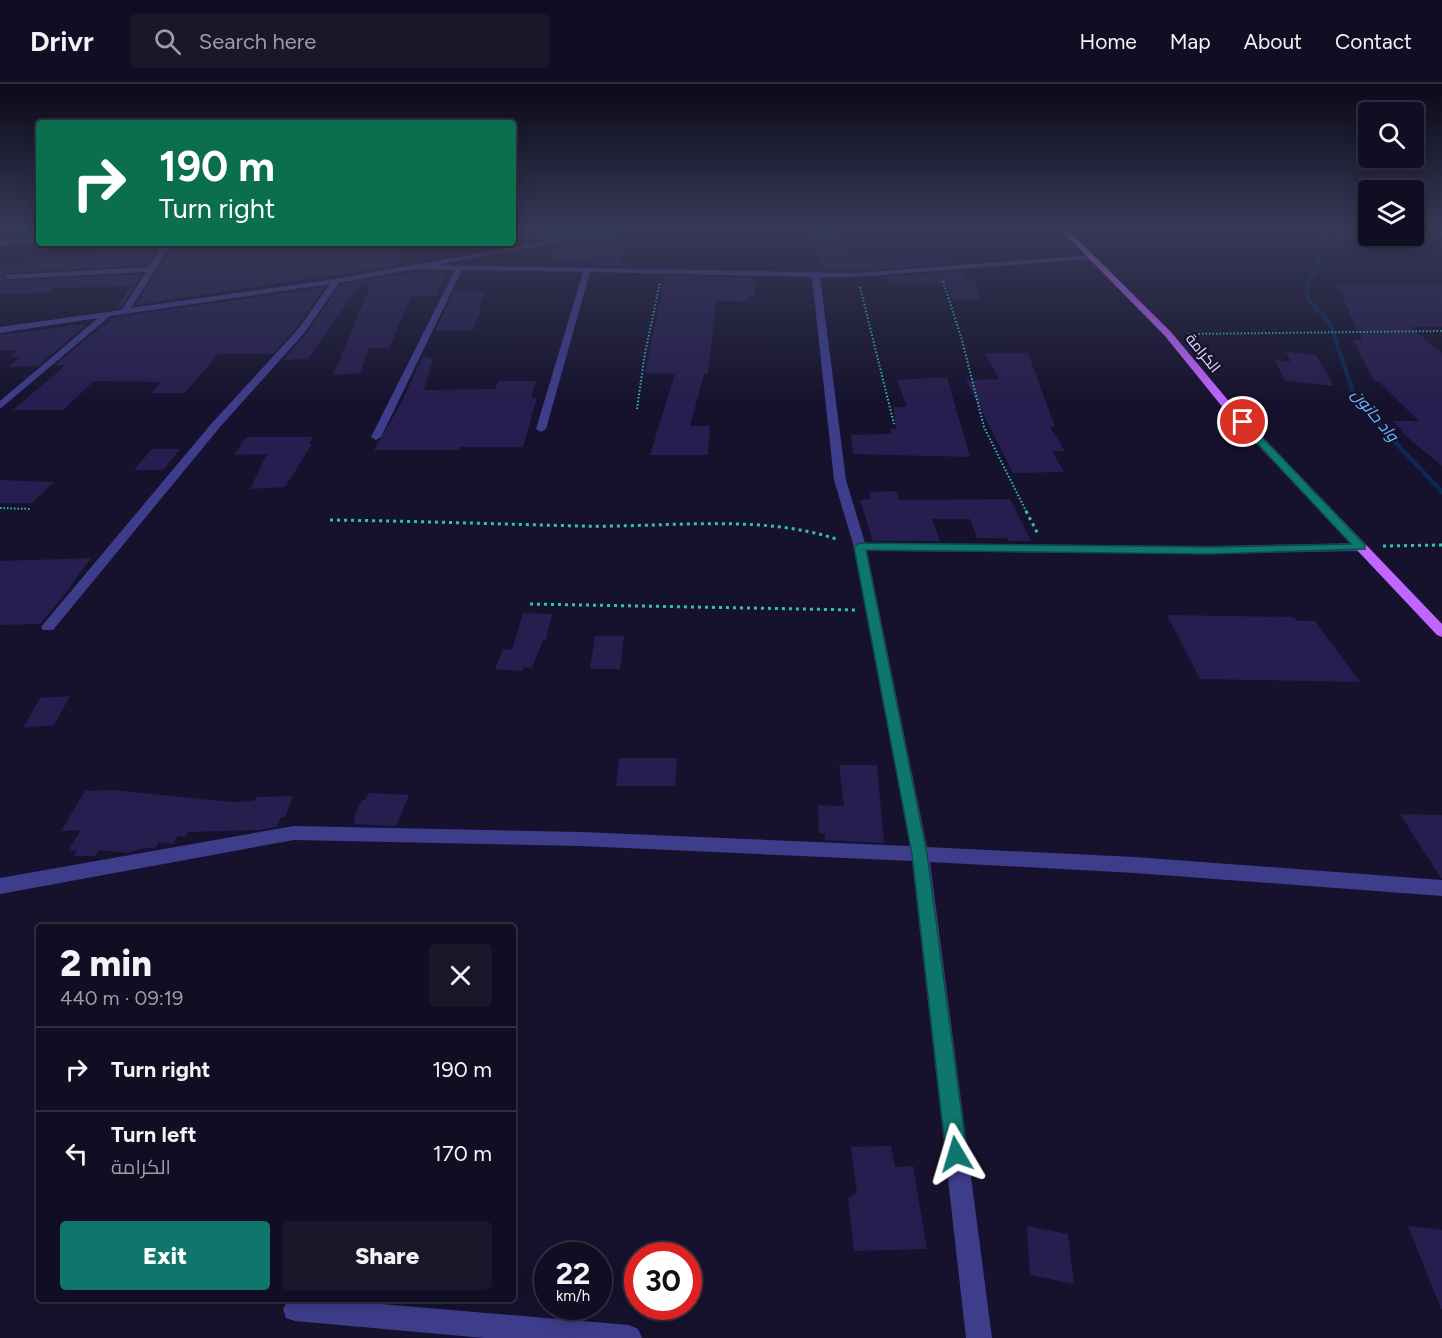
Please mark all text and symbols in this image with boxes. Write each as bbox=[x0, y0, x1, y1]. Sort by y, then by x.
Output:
search box bbox=[130, 14, 550, 68]
text: Drivr bbox=[30, 24, 94, 58]
icon: search bbox=[151, 25, 184, 58]
text: Search here bbox=[199, 28, 316, 55]
text: Home bbox=[1080, 29, 1137, 54]
text: Map bbox=[1170, 29, 1211, 54]
text: About bbox=[1244, 29, 1302, 54]
text: Contact bbox=[1335, 29, 1412, 54]
map controls bbox=[1358, 102, 1424, 246]
button: search bbox=[1358, 102, 1424, 168]
text: 190 m bbox=[159, 141, 275, 192]
icon: right bbox=[60, 144, 138, 222]
button: layers bbox=[1358, 180, 1424, 246]
text: Turn right bbox=[159, 192, 275, 225]
street label: الكرامة bbox=[1182, 330, 1224, 376]
water label: واد حانون bbox=[1348, 385, 1403, 446]
pin bbox=[1217, 396, 1268, 447]
icon: arrive bbox=[1226, 405, 1259, 438]
text: 2 min bbox=[60, 942, 152, 985]
button: close bbox=[429, 944, 492, 1007]
text: 440 m · 09:19 bbox=[60, 986, 183, 1010]
icon: right bbox=[60, 1053, 93, 1086]
text: Turn right bbox=[111, 1056, 210, 1083]
text: 190 m bbox=[432, 1056, 492, 1083]
text: Turn left bbox=[111, 1121, 197, 1148]
position arrow bbox=[924, 1122, 988, 1186]
icon: left bbox=[60, 1137, 93, 1170]
text: 170 m bbox=[433, 1140, 492, 1167]
text: الكرامة bbox=[111, 1155, 171, 1179]
button: Exit bbox=[60, 1221, 270, 1290]
button: Share bbox=[282, 1221, 492, 1290]
speed limit sign: 30 bbox=[624, 1242, 702, 1320]
text: 22 bbox=[556, 1255, 590, 1292]
text: km/h bbox=[556, 1287, 590, 1305]

